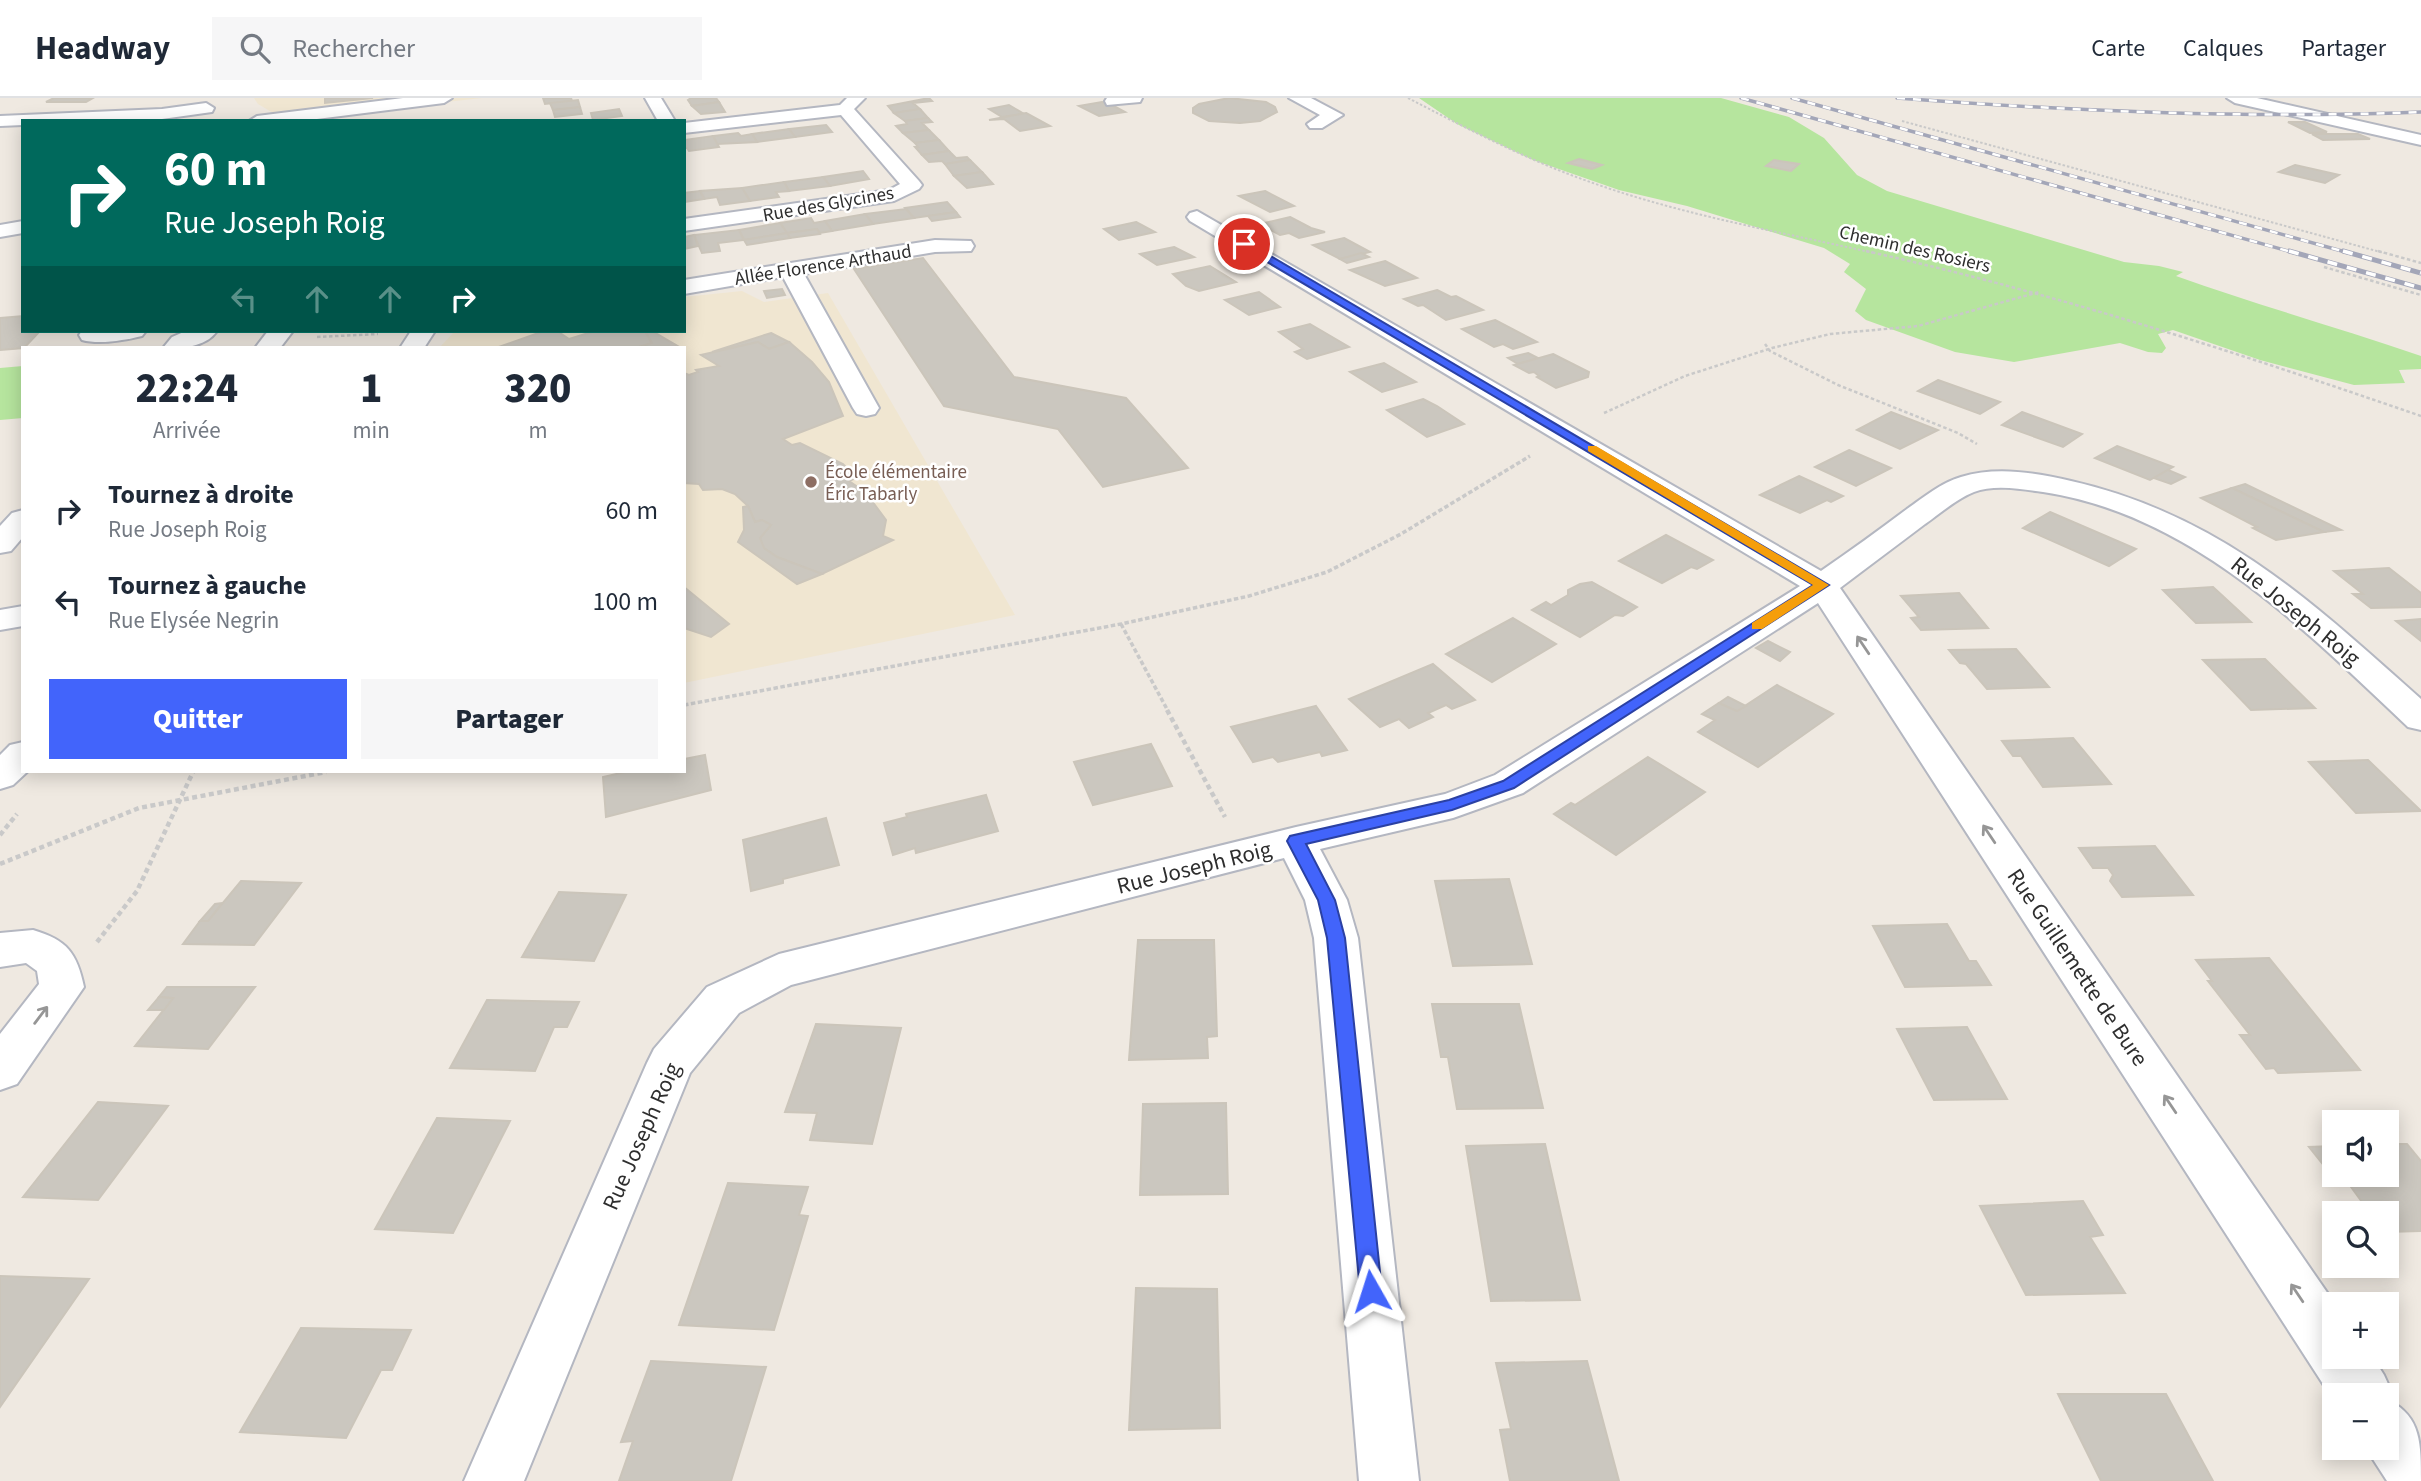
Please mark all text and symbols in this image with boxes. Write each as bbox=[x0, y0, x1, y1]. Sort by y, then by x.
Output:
search box bbox=[212, 17, 702, 80]
text: Headway bbox=[35, 25, 170, 72]
icon: search bbox=[236, 29, 274, 67]
text: Rechercher bbox=[292, 30, 415, 67]
text: Carte bbox=[2091, 31, 2145, 66]
text: Calques bbox=[2183, 31, 2263, 66]
text: Partager bbox=[2301, 31, 2386, 66]
text: 60 m bbox=[164, 135, 268, 205]
icon: right bbox=[49, 147, 140, 238]
street label: Rue des Glycines bbox=[761, 180, 896, 229]
text: Rue Joseph Roig bbox=[164, 200, 385, 246]
pin bbox=[1214, 214, 1274, 274]
street label: Chemin des Rosiers bbox=[1836, 219, 1993, 280]
icon: arrive bbox=[1225, 225, 1263, 263]
street label: Allée Florence Arthaud bbox=[733, 238, 914, 293]
icon: left bbox=[225, 280, 263, 318]
icon: ahead bbox=[298, 280, 336, 318]
icon: ahead bbox=[371, 280, 409, 318]
icon: right bbox=[444, 280, 482, 318]
text: 22:24 bbox=[135, 359, 238, 419]
text: 1 bbox=[360, 359, 382, 419]
text: 320 bbox=[504, 359, 572, 419]
text: Arrivée bbox=[153, 414, 221, 447]
text: min bbox=[353, 414, 390, 447]
text: m bbox=[528, 414, 547, 447]
place label: École élémentaire Éric Tabarly bbox=[825, 459, 967, 508]
marker: École élémentaire Éric Tabarly bbox=[803, 474, 819, 490]
text: Tournez à droite bbox=[108, 476, 294, 513]
icon: right bbox=[49, 492, 87, 530]
text: 60 m bbox=[605, 492, 658, 529]
text: Rue Joseph Roig bbox=[108, 513, 267, 546]
street label: Rue Joseph Roig bbox=[2224, 549, 2368, 674]
text: Tournez à gauche bbox=[108, 567, 307, 604]
icon: left bbox=[49, 583, 87, 621]
text: 100 m bbox=[592, 583, 658, 620]
text: Rue Elysée Negrin bbox=[108, 604, 279, 637]
one-way arrow bbox=[1855, 635, 1869, 655]
button: Quitter bbox=[49, 679, 347, 759]
button: Partager bbox=[361, 679, 658, 759]
one-way arrow bbox=[1982, 825, 1996, 844]
street label: Rue Joseph Roig bbox=[1113, 832, 1275, 903]
street label: Rue Guillemette de Bure bbox=[1999, 862, 2156, 1073]
one-way arrow bbox=[34, 1006, 48, 1025]
street label: Rue Joseph Roig bbox=[594, 1057, 689, 1215]
one-way arrow bbox=[2163, 1095, 2177, 1114]
map controls bbox=[2322, 1110, 2399, 1460]
button: sound bbox=[2322, 1110, 2399, 1187]
button: search bbox=[2322, 1201, 2399, 1278]
position arrow bbox=[1334, 1254, 1408, 1328]
one-way arrow bbox=[2289, 1284, 2303, 1304]
button: + bbox=[2322, 1292, 2399, 1369]
button: − bbox=[2322, 1383, 2399, 1460]

